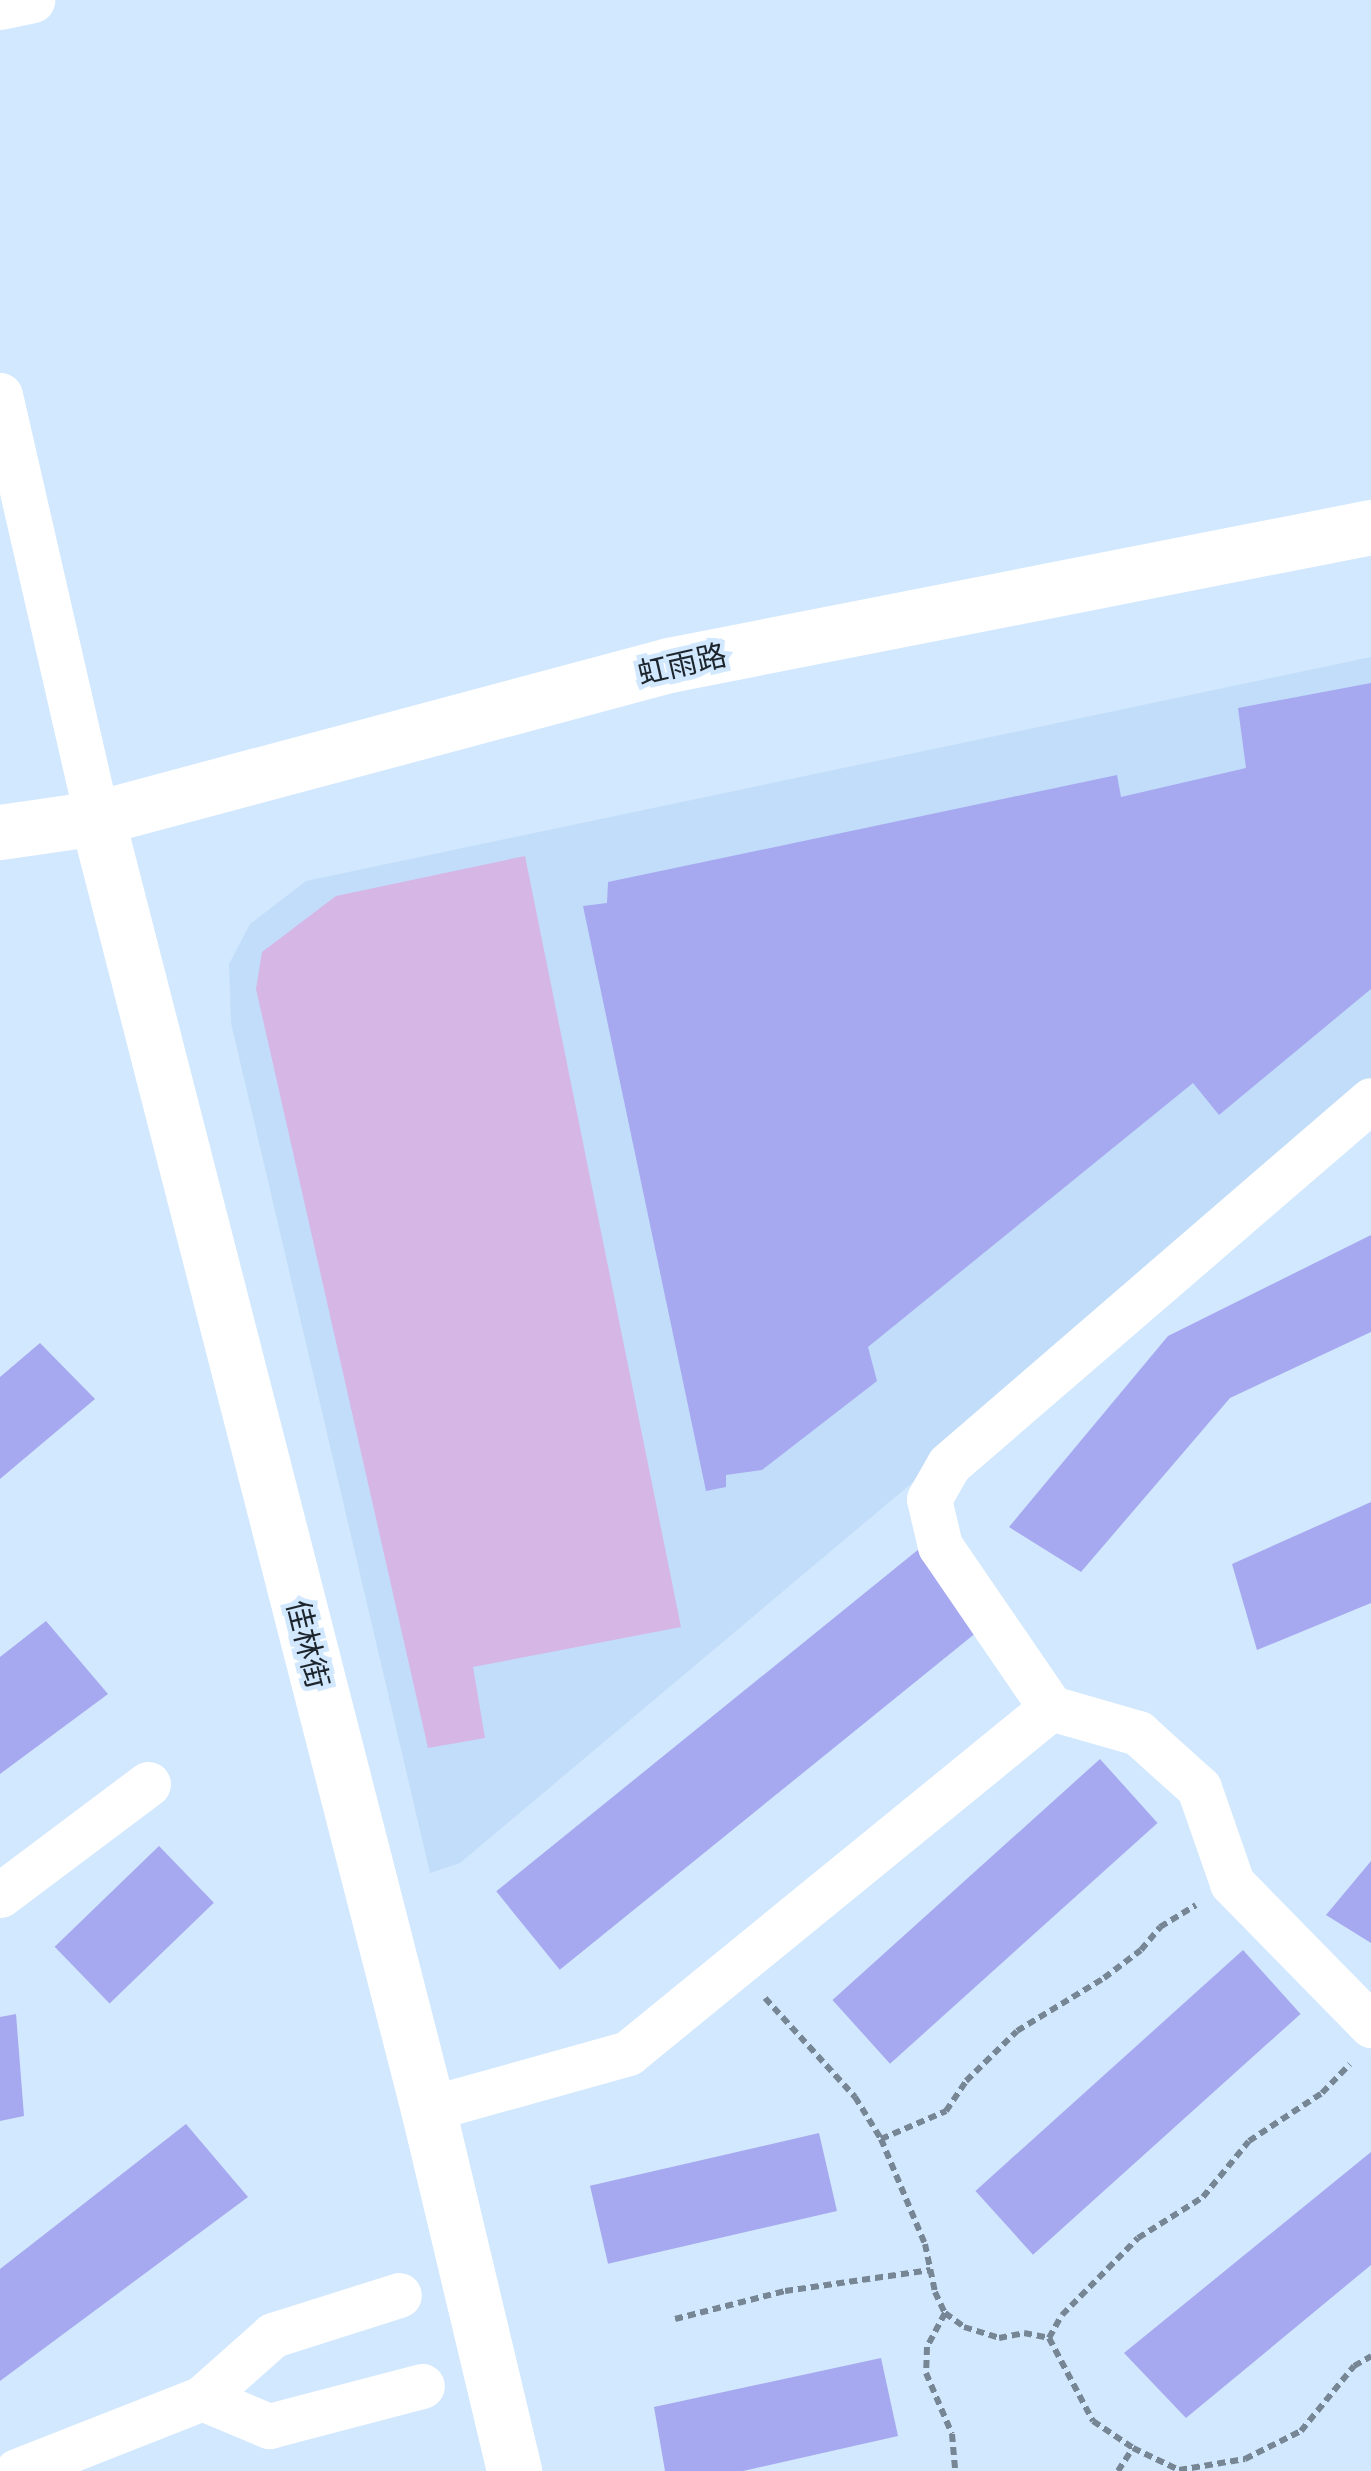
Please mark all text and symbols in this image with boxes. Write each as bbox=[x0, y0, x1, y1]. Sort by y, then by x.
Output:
street label: 虹雨路 bbox=[634, 636, 730, 692]
street label: 佳林街 bbox=[280, 1596, 336, 1692]

